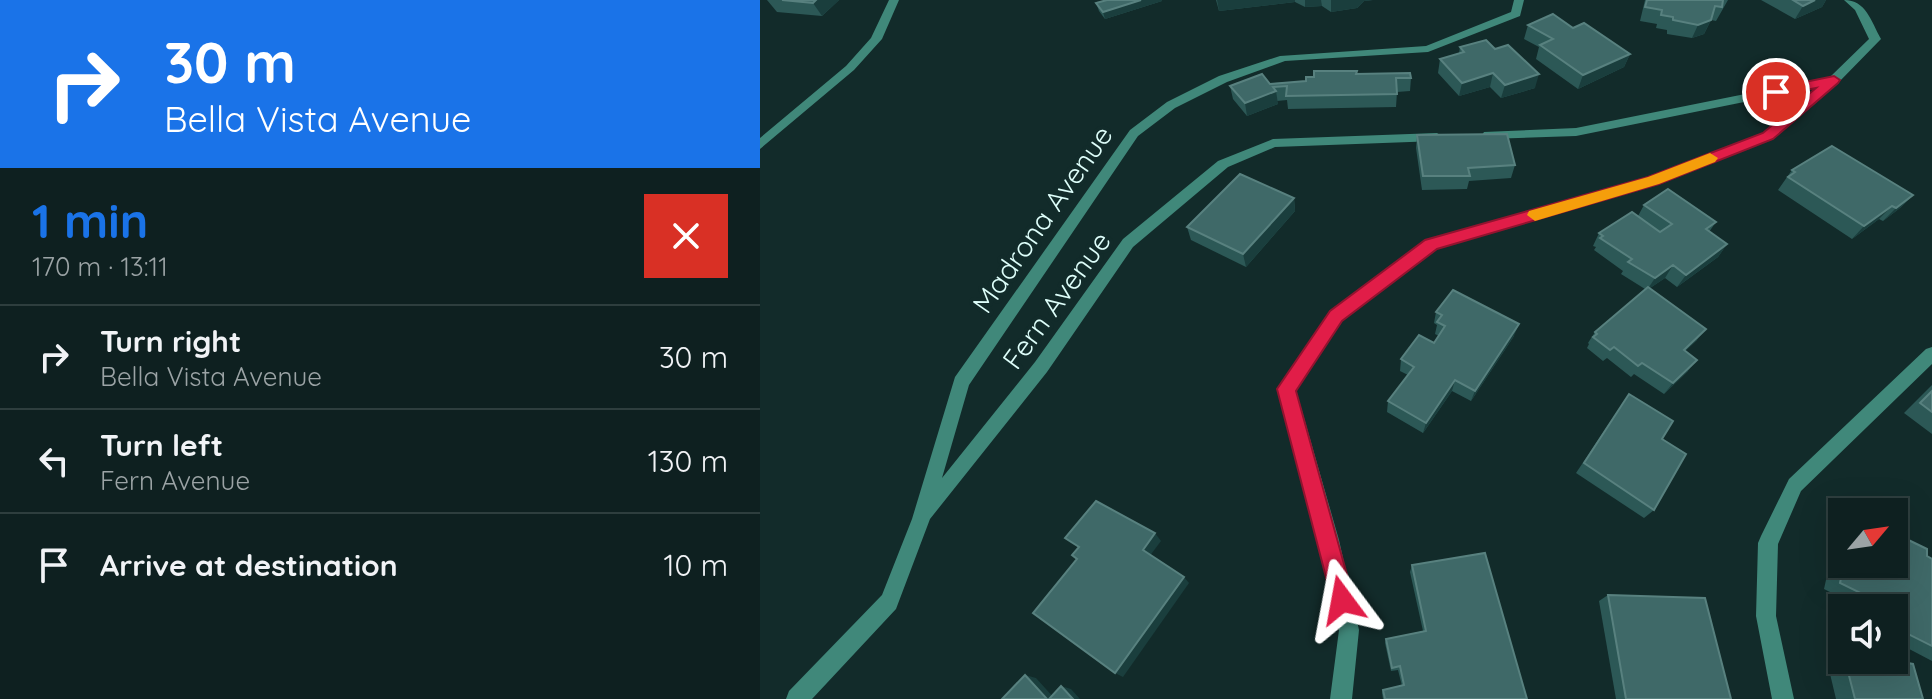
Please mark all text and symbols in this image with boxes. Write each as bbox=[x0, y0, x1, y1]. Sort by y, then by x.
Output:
text: 30 m bbox=[164, 27, 296, 97]
icon: right bbox=[32, 32, 136, 136]
pin bbox=[1742, 58, 1810, 126]
icon: arrive bbox=[1754, 70, 1798, 114]
text: Bella Vista Avenue bbox=[164, 96, 471, 141]
street label: Madrona Avenue bbox=[964, 119, 1120, 319]
text: 1 min bbox=[32, 190, 148, 250]
button: close bbox=[644, 194, 728, 278]
street label: Fern Avenue bbox=[994, 224, 1118, 376]
text: 170 m · 13:11 bbox=[32, 250, 168, 283]
text: Turn right bbox=[100, 322, 241, 360]
icon: right bbox=[32, 335, 76, 379]
text: 30 m bbox=[659, 338, 728, 376]
text: Bella Vista Avenue bbox=[100, 360, 322, 393]
text: Turn left bbox=[100, 426, 223, 464]
icon: left bbox=[32, 439, 76, 483]
text: 130 m bbox=[648, 442, 728, 480]
text: Fern Avenue bbox=[100, 464, 250, 497]
north arrow bbox=[1828, 498, 1908, 578]
map controls bbox=[1828, 498, 1908, 674]
icon: arrive bbox=[32, 543, 76, 587]
text: Arrive at destination bbox=[100, 546, 398, 584]
text: 10 m bbox=[664, 546, 728, 584]
position arrow bbox=[1300, 558, 1384, 642]
button: sound bbox=[1828, 594, 1908, 674]

